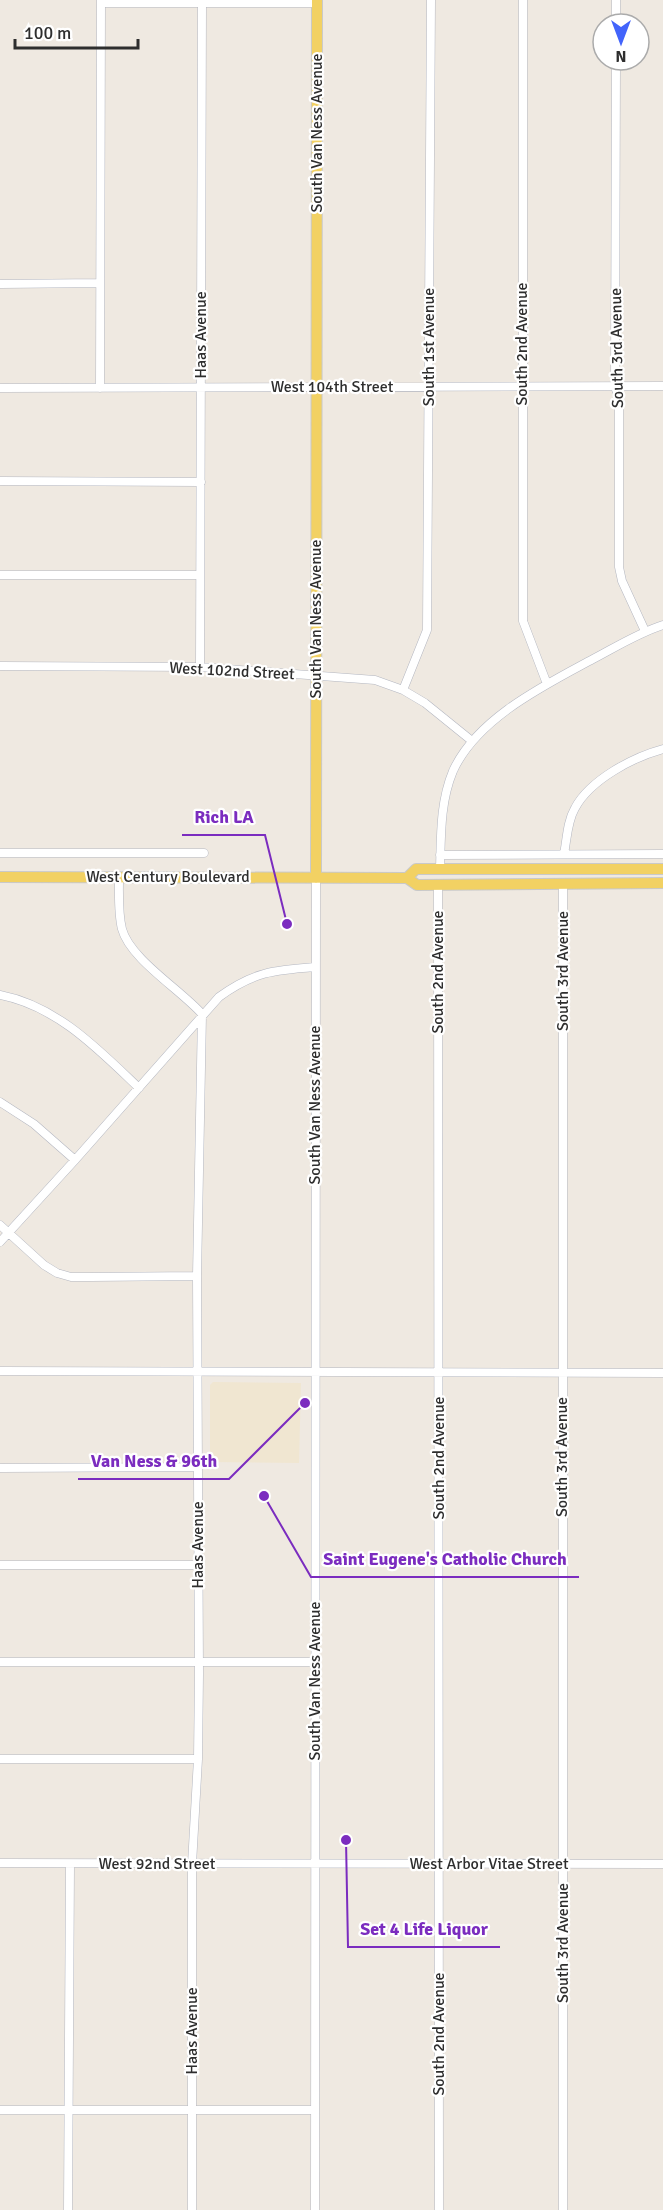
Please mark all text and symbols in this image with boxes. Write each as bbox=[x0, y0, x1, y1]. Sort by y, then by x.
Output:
scale bar bbox=[15, 12, 138, 50]
north arrow bbox=[591, 12, 651, 72]
text: 100 m bbox=[24, 22, 71, 44]
text: N bbox=[615, 46, 627, 66]
street label: South Van Ness Avenue bbox=[307, 53, 327, 213]
street label: South 2nd Avenue bbox=[512, 282, 532, 406]
street label: South 1st Avenue bbox=[419, 288, 439, 406]
street label: South 3rd Avenue bbox=[606, 288, 628, 408]
street label: Haas Avenue bbox=[191, 291, 211, 379]
street label: West 104th Street bbox=[271, 377, 394, 397]
street label: South Van Ness Avenue bbox=[306, 539, 326, 699]
street label: West 102nd Street bbox=[169, 658, 296, 684]
callout: Rich LA bbox=[182, 799, 265, 835]
text: Rich LA bbox=[194, 806, 254, 828]
street label: West Century Boulevard bbox=[86, 867, 250, 887]
street label: South 2nd Avenue bbox=[428, 910, 448, 1034]
street label: South 3rd Avenue bbox=[553, 911, 573, 1031]
street label: South Van Ness Avenue bbox=[305, 1025, 325, 1185]
street label: South 2nd Avenue bbox=[429, 1396, 449, 1520]
street label: South 3rd Avenue bbox=[552, 1397, 572, 1517]
callout: Van Ness & 96th bbox=[78, 1443, 229, 1479]
text: Van Ness & 96th bbox=[91, 1450, 217, 1472]
street label: Haas Avenue bbox=[188, 1501, 208, 1589]
callout: Saint Eugene's Catholic Church bbox=[311, 1541, 579, 1577]
text: Saint Eugene's Catholic Church bbox=[323, 1548, 567, 1570]
street label: South Van Ness Avenue bbox=[305, 1601, 325, 1761]
street label: West 92nd Street bbox=[99, 1854, 216, 1874]
street label: West Arbor Vitae Street bbox=[409, 1854, 569, 1874]
street label: South 3rd Avenue bbox=[553, 1883, 573, 2003]
callout: Set 4 Life Liquor bbox=[348, 1911, 500, 1947]
text: Set 4 Life Liquor bbox=[360, 1918, 489, 1940]
street label: South 2nd Avenue bbox=[429, 1972, 449, 2096]
street label: Haas Avenue bbox=[182, 1987, 202, 2075]

